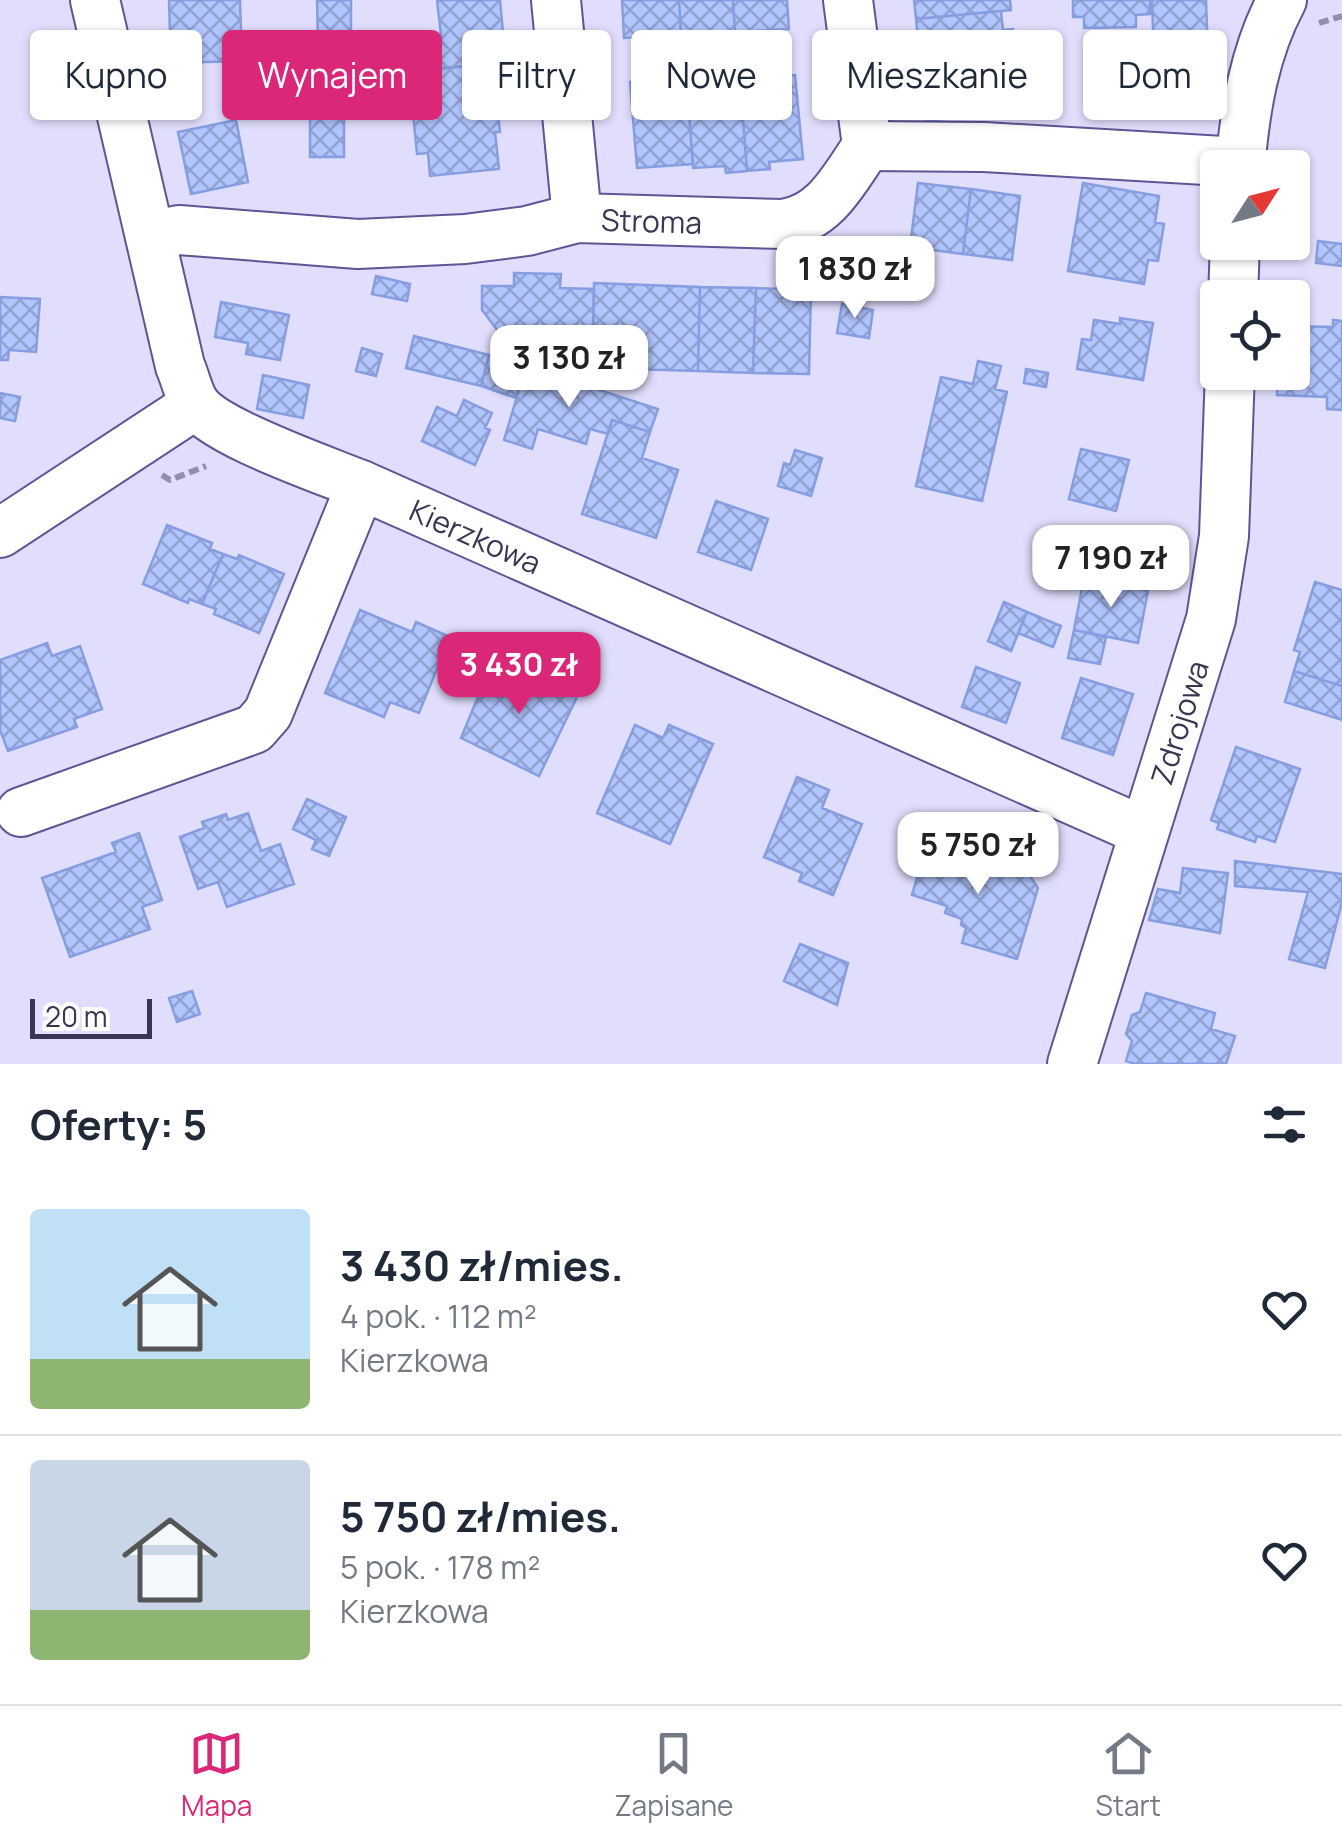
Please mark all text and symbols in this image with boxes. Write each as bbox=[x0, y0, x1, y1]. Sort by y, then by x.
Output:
chip: Kupno bbox=[30, 30, 202, 120]
chip: Wynajem bbox=[222, 30, 442, 120]
chip: Filtry bbox=[462, 30, 611, 120]
chip: Nowe bbox=[631, 30, 792, 120]
chip: Mieszkanie bbox=[812, 30, 1063, 120]
chip: Dom bbox=[1083, 30, 1227, 120]
north arrow bbox=[1200, 150, 1310, 260]
map controls bbox=[1200, 150, 1310, 390]
street label: Stroma bbox=[600, 198, 703, 242]
pin: 1 830 zł bbox=[752, 236, 958, 321]
text: 1 830 zł bbox=[798, 246, 912, 290]
button: locate bbox=[1200, 280, 1310, 390]
pin: 3 130 zł bbox=[466, 325, 672, 410]
text: 3 130 zł bbox=[512, 335, 626, 379]
street label: Kierzkowa bbox=[404, 489, 548, 583]
pin: 7 190 zł bbox=[1008, 525, 1214, 610]
text: 7 190 zł bbox=[1054, 535, 1168, 579]
pin: 3 430 zł bbox=[416, 632, 622, 717]
text: 3 430 zł bbox=[459, 642, 579, 686]
street label: Zdrojowa bbox=[1140, 655, 1217, 789]
pin: 5 750 zł bbox=[875, 812, 1081, 897]
text: 5 750 zł bbox=[920, 822, 1036, 866]
scale bar bbox=[30, 994, 152, 1038]
text: 20 m bbox=[45, 997, 107, 1035]
text: Oferty: 5 bbox=[30, 1095, 207, 1153]
icon: filters bbox=[1257, 1097, 1312, 1152]
text: 3 430 zł/mies. bbox=[340, 1236, 624, 1294]
icon: home bbox=[110, 1249, 230, 1369]
icon: heart bbox=[1257, 1282, 1312, 1337]
text: 4 pok. · 112 m² bbox=[340, 1294, 537, 1338]
text: Kierzkowa bbox=[340, 1338, 489, 1382]
text: 5 750 zł/mies. bbox=[340, 1487, 621, 1545]
icon: home bbox=[110, 1500, 230, 1620]
icon: heart bbox=[1257, 1533, 1312, 1588]
text: 5 pok. · 178 m² bbox=[340, 1545, 540, 1589]
text: Kierzkowa bbox=[340, 1589, 489, 1633]
tab: Mapa bbox=[181, 1726, 252, 1824]
tab: Zapisane bbox=[614, 1726, 733, 1824]
tab: Start bbox=[1096, 1726, 1161, 1824]

